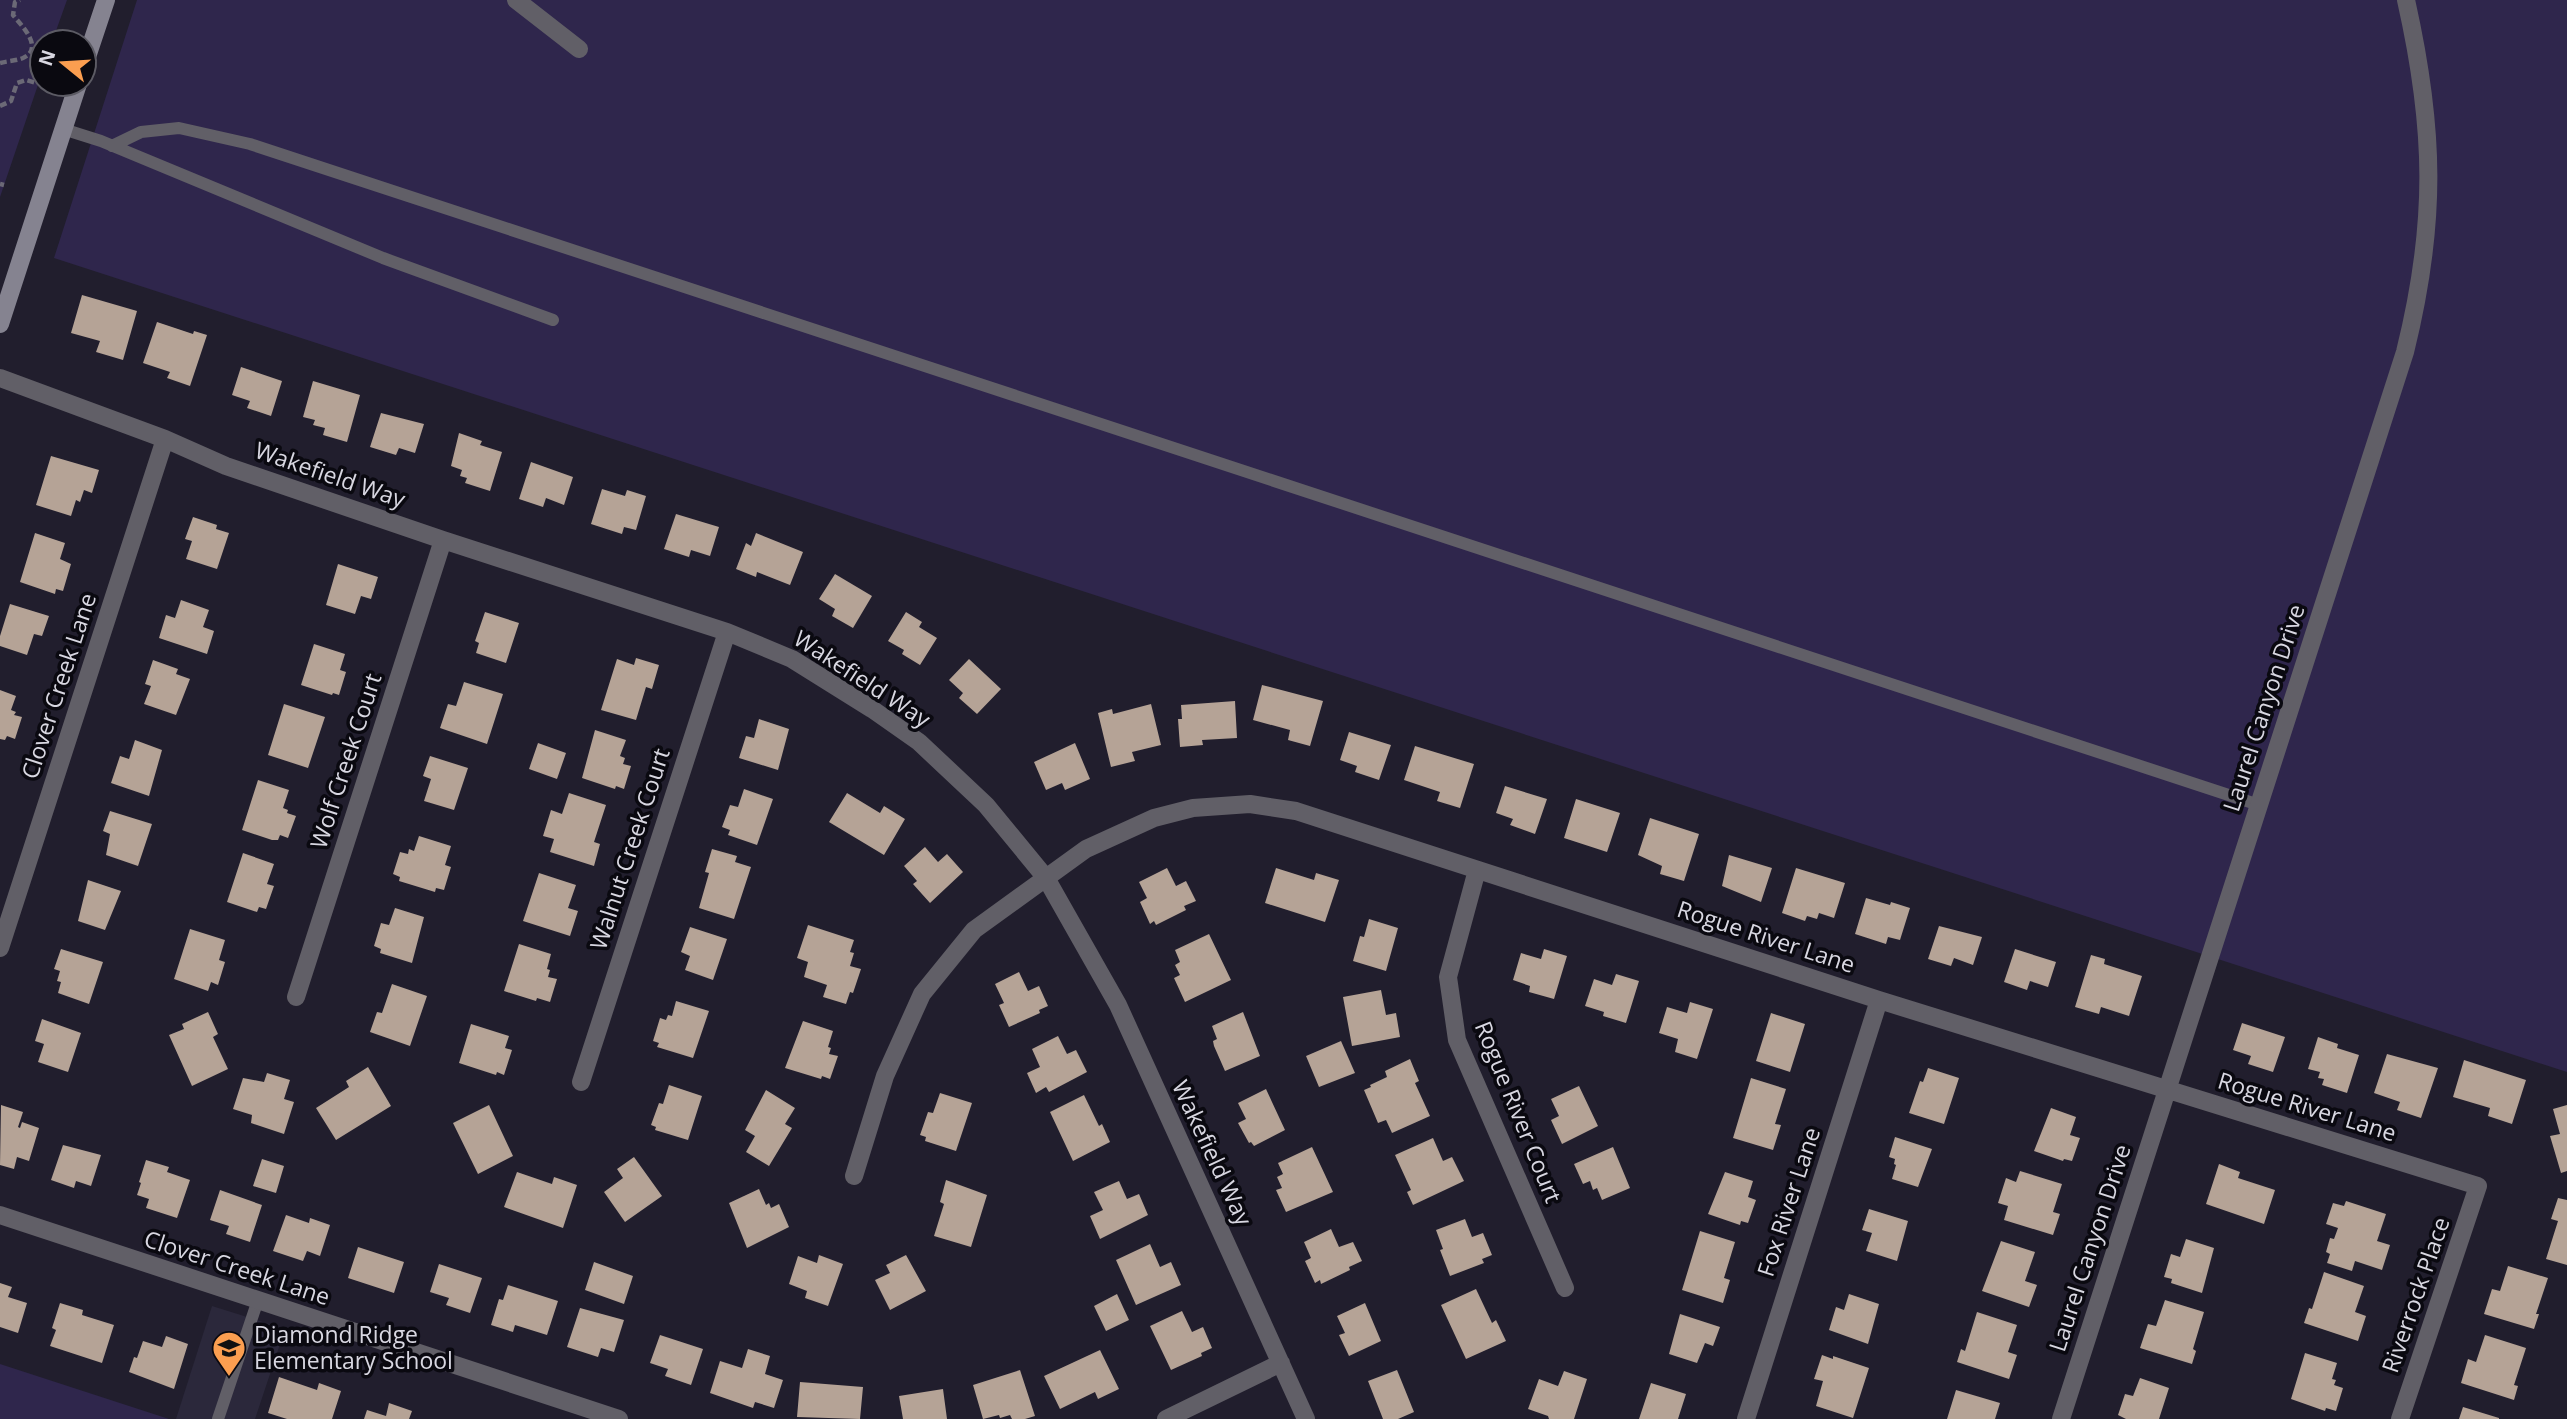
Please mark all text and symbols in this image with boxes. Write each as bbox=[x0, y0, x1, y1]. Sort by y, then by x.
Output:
north arrow bbox=[28, 28, 98, 98]
text: N bbox=[32, 46, 62, 69]
street label: Wakefield Way bbox=[251, 433, 410, 515]
street label: Clover Creek Lane bbox=[13, 589, 103, 783]
street label: Laurel Canyon Drive bbox=[2214, 600, 2312, 815]
street label: Wakefield Way bbox=[788, 622, 937, 735]
street label: Wolf Creek Court bbox=[302, 669, 388, 852]
street label: Walnut Creek Court bbox=[581, 744, 677, 954]
street label: Rogue River Lane bbox=[1673, 892, 1859, 980]
street label: Rogue River Court bbox=[1468, 1016, 1570, 1207]
street label: Rogue River Lane bbox=[2214, 1064, 2400, 1148]
street label: Wakefield Way bbox=[1165, 1075, 1261, 1231]
street label: Fox River Lane bbox=[1749, 1123, 1827, 1280]
street label: Laurel Canyon Drive bbox=[2040, 1140, 2138, 1355]
street label: Riverrock Place bbox=[2373, 1213, 2457, 1377]
street label: Clover Creek Lane bbox=[140, 1222, 334, 1312]
place label: Diamond Ridge Elementary School bbox=[254, 1318, 453, 1376]
school or university icon: Diamond Ridge Elementary School bbox=[210, 1329, 248, 1378]

